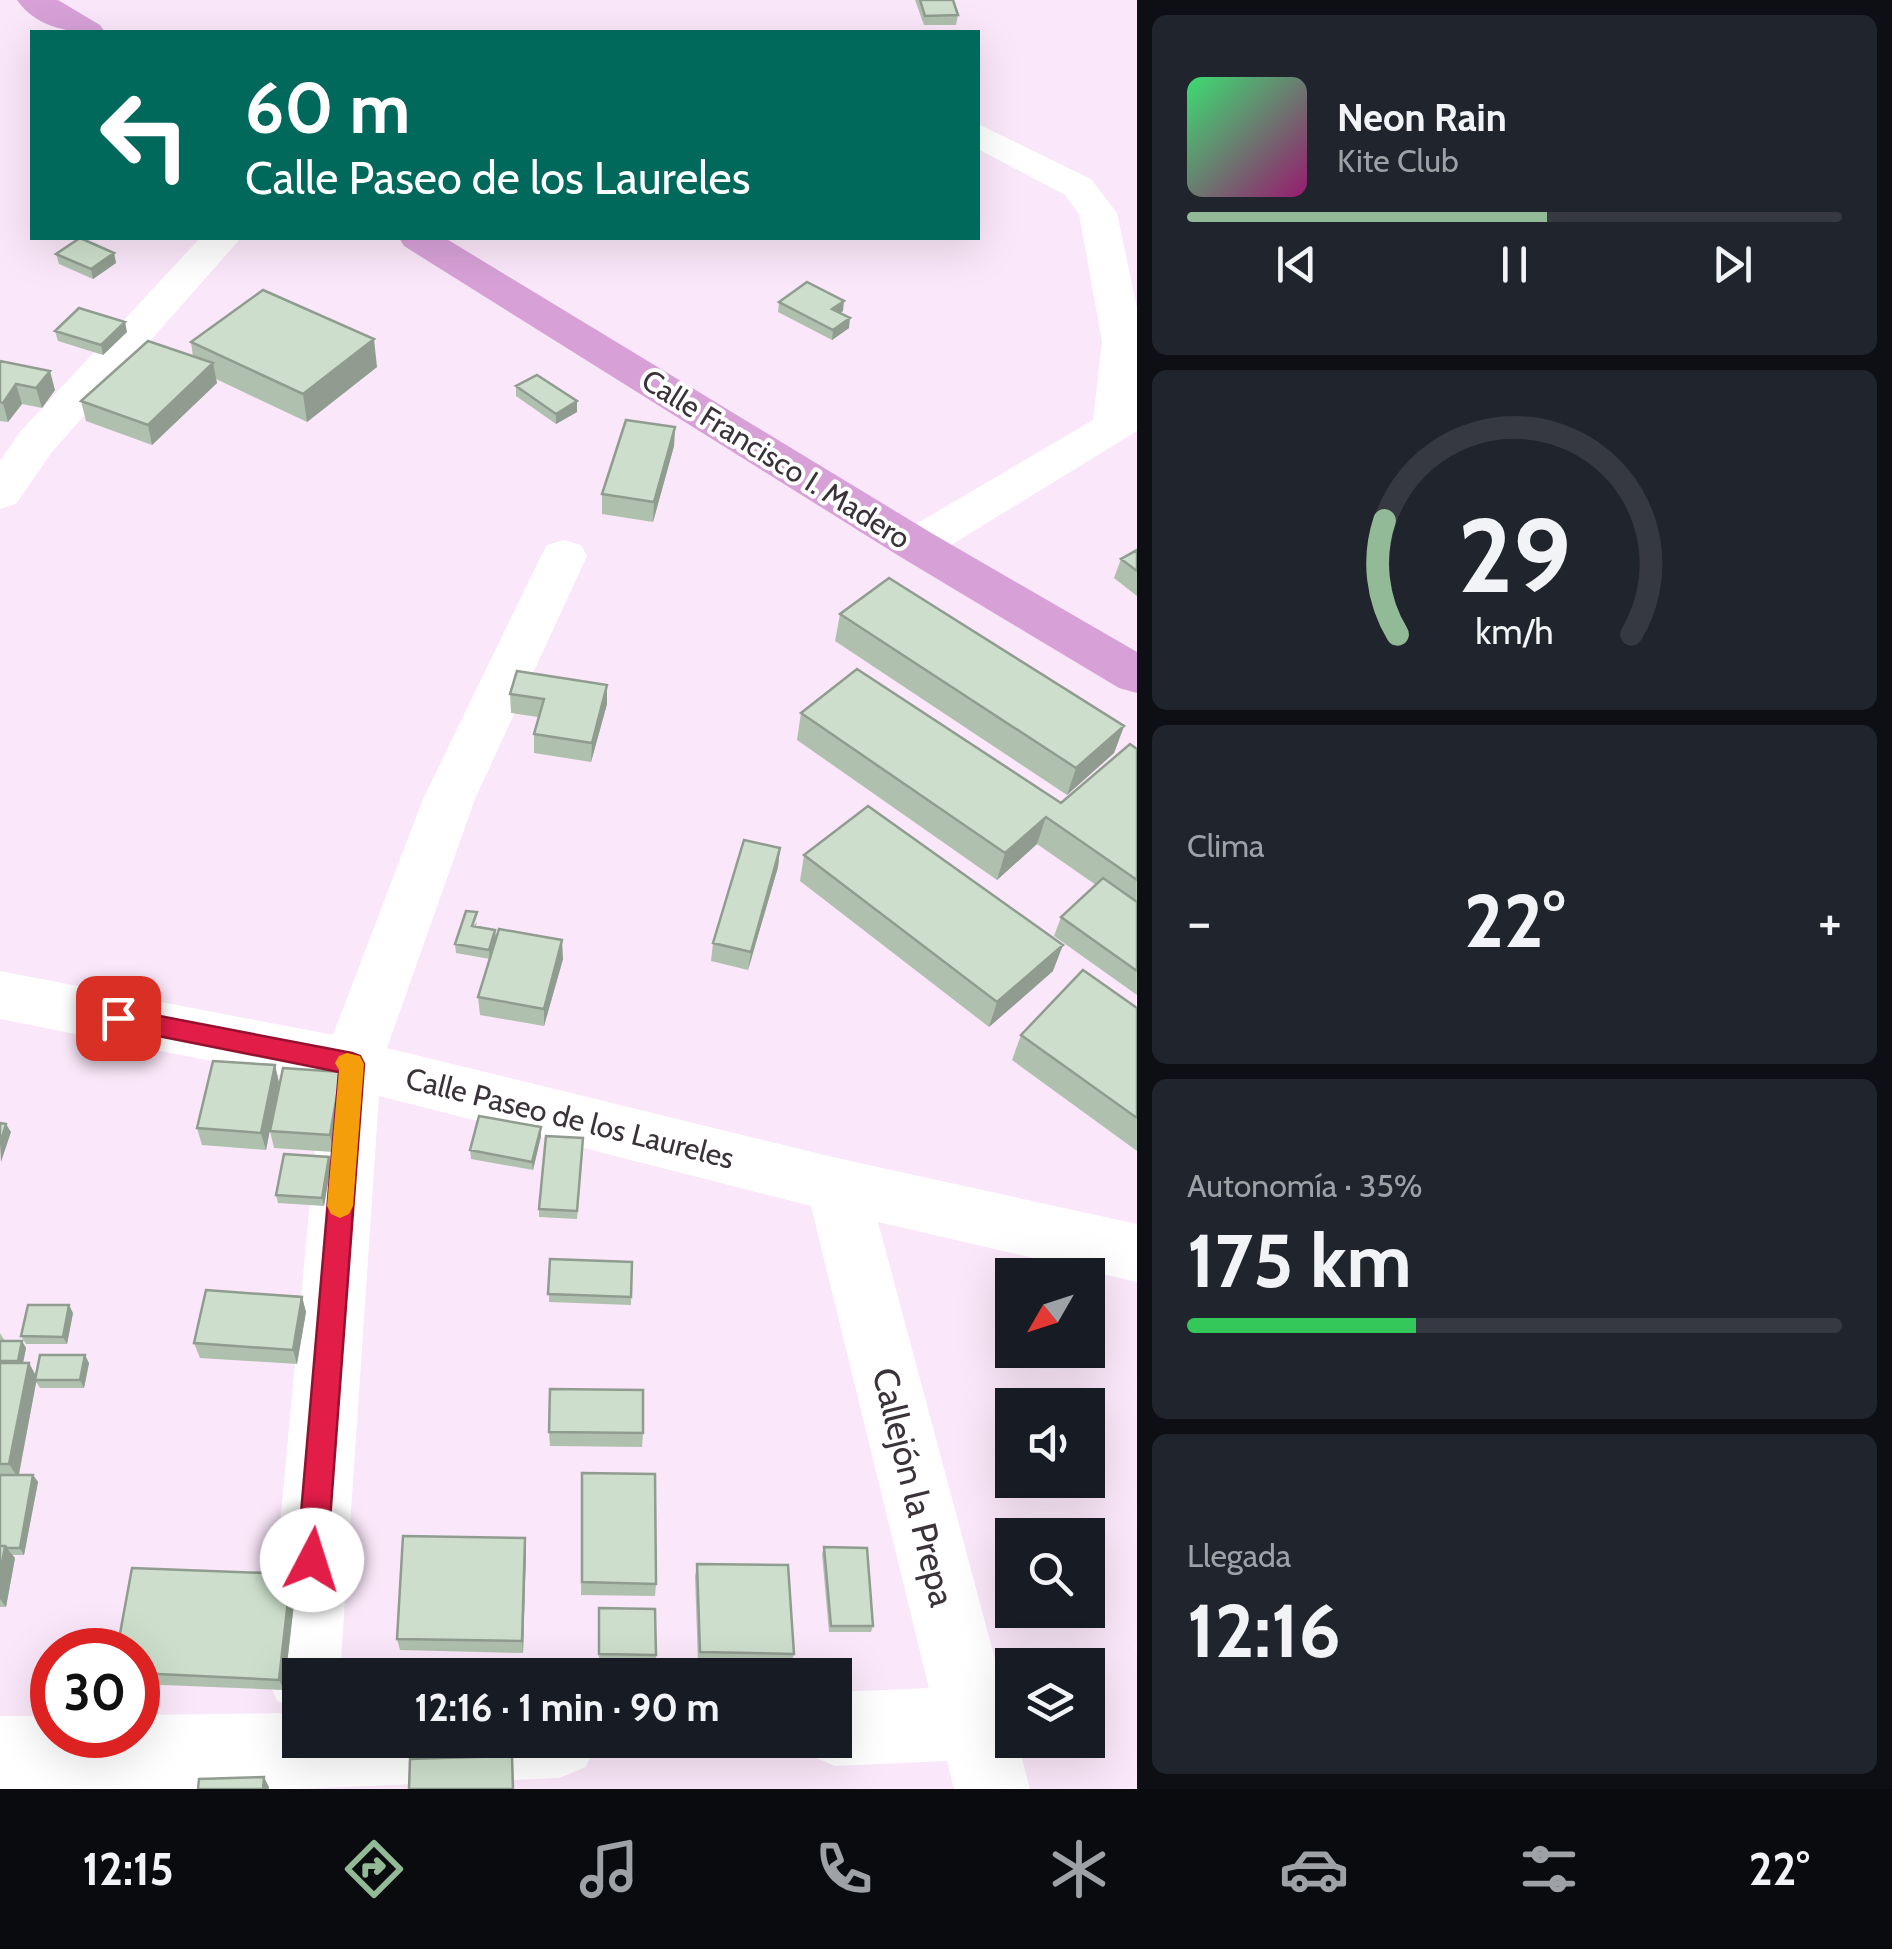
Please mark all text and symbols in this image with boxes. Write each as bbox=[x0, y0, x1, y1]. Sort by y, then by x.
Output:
text: 60 m bbox=[245, 65, 410, 151]
icon: left bbox=[80, 70, 210, 200]
text: Neon Rain bbox=[1337, 94, 1507, 141]
text: Kite Club bbox=[1337, 141, 1459, 180]
text: Calle Paseo de los Laureles bbox=[245, 151, 750, 205]
icon: previous bbox=[1269, 237, 1324, 292]
icon: pause bbox=[1487, 237, 1542, 292]
icon: next bbox=[1705, 237, 1760, 292]
street label: Calle Francisco I. Madero bbox=[635, 361, 917, 557]
text: 29 bbox=[1458, 492, 1571, 618]
text: km/h bbox=[1475, 610, 1554, 653]
text: Clima bbox=[1187, 826, 1264, 865]
text: 22° bbox=[1464, 875, 1565, 966]
text: − bbox=[1187, 888, 1211, 955]
text: + bbox=[1818, 888, 1842, 955]
pin bbox=[76, 976, 161, 1061]
icon: arrive bbox=[91, 991, 146, 1046]
street label: Calle Paseo de los Laureles bbox=[402, 1059, 738, 1177]
text: Autonomía · 35% bbox=[1187, 1166, 1422, 1205]
text: 175 km bbox=[1187, 1215, 1412, 1306]
north arrow bbox=[995, 1258, 1105, 1368]
map controls bbox=[995, 1258, 1105, 1758]
street label: Callejón la Prepa bbox=[864, 1363, 964, 1611]
button: sound bbox=[995, 1388, 1105, 1498]
position arrow bbox=[260, 1508, 364, 1612]
button: search bbox=[995, 1518, 1105, 1628]
text: Llegada bbox=[1187, 1536, 1291, 1575]
text: 12:16 bbox=[1187, 1585, 1341, 1676]
speed limit sign: 30 bbox=[30, 1628, 160, 1758]
button: layers bbox=[995, 1648, 1105, 1758]
text: 12:16 · 1 min · 90 m bbox=[414, 1684, 720, 1731]
icon: directions bbox=[339, 1834, 409, 1904]
icon: music bbox=[574, 1834, 644, 1904]
icon: phone bbox=[809, 1834, 879, 1904]
icon: climate bbox=[1044, 1834, 1114, 1904]
icon: car bbox=[1279, 1834, 1349, 1904]
icon: filters bbox=[1514, 1834, 1584, 1904]
text: 12:15 bbox=[83, 1842, 174, 1896]
text: 22° bbox=[1749, 1842, 1809, 1896]

